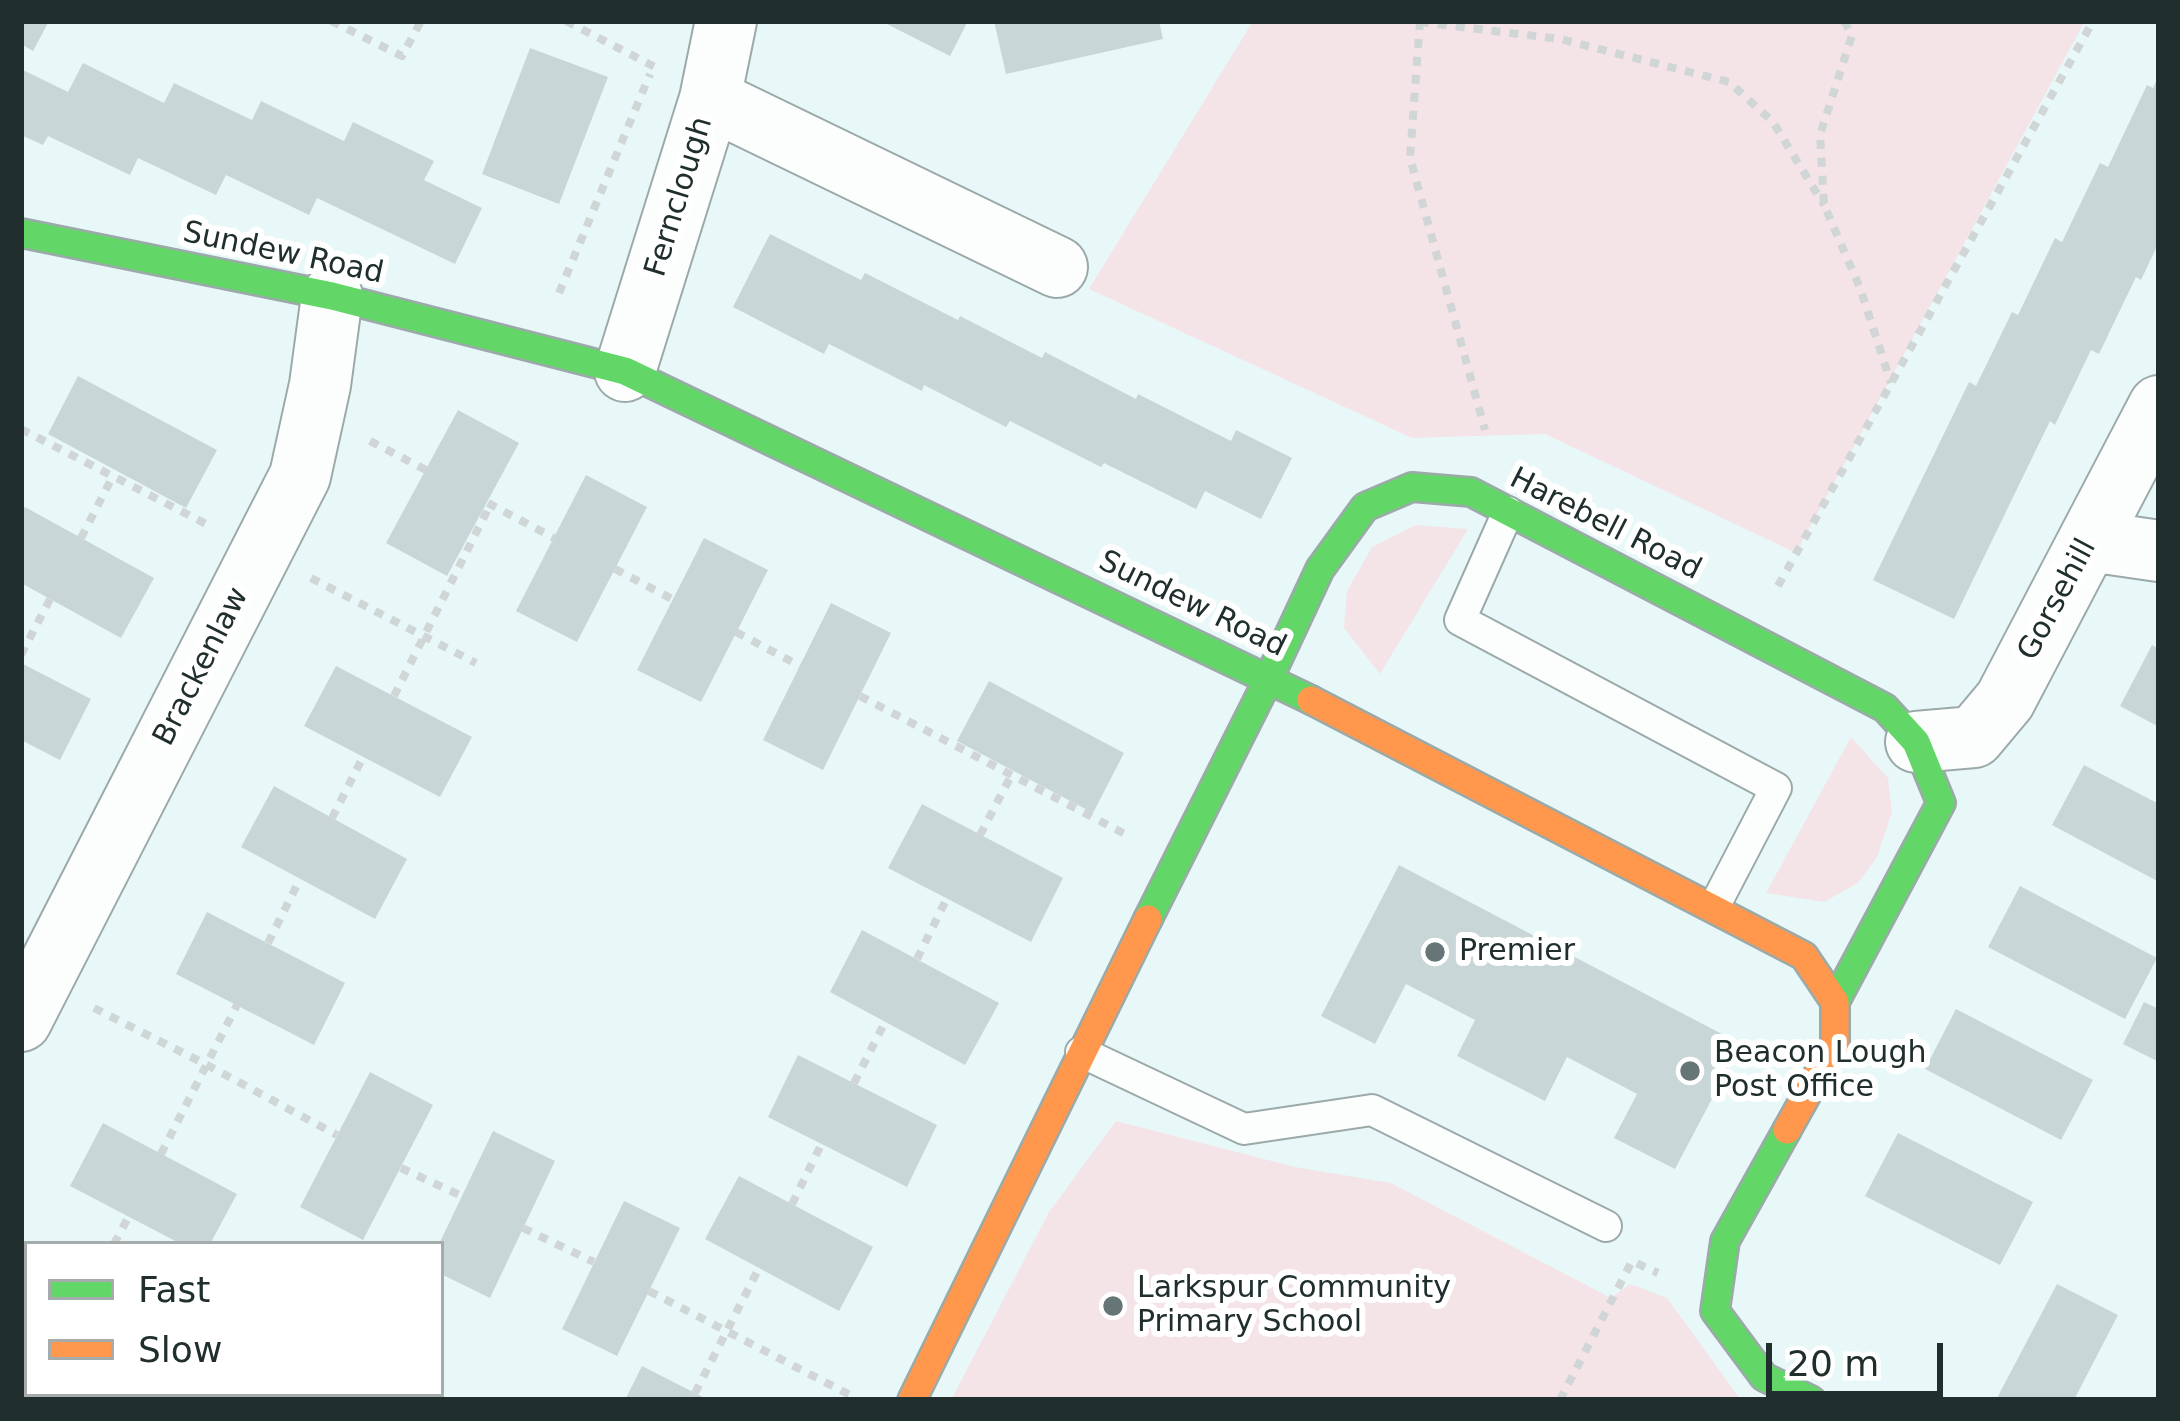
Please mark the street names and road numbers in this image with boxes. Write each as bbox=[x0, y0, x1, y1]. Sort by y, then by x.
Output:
street label: Fernclough bbox=[639, 113, 721, 281]
street label: Sundew Road bbox=[180, 215, 386, 293]
street label: Harebell Road bbox=[1503, 461, 1707, 589]
street label: Gorsehill bbox=[2011, 533, 2105, 667]
street label: Sundew Road bbox=[1092, 544, 1292, 666]
street label: Brackenlaw bbox=[147, 582, 257, 752]

